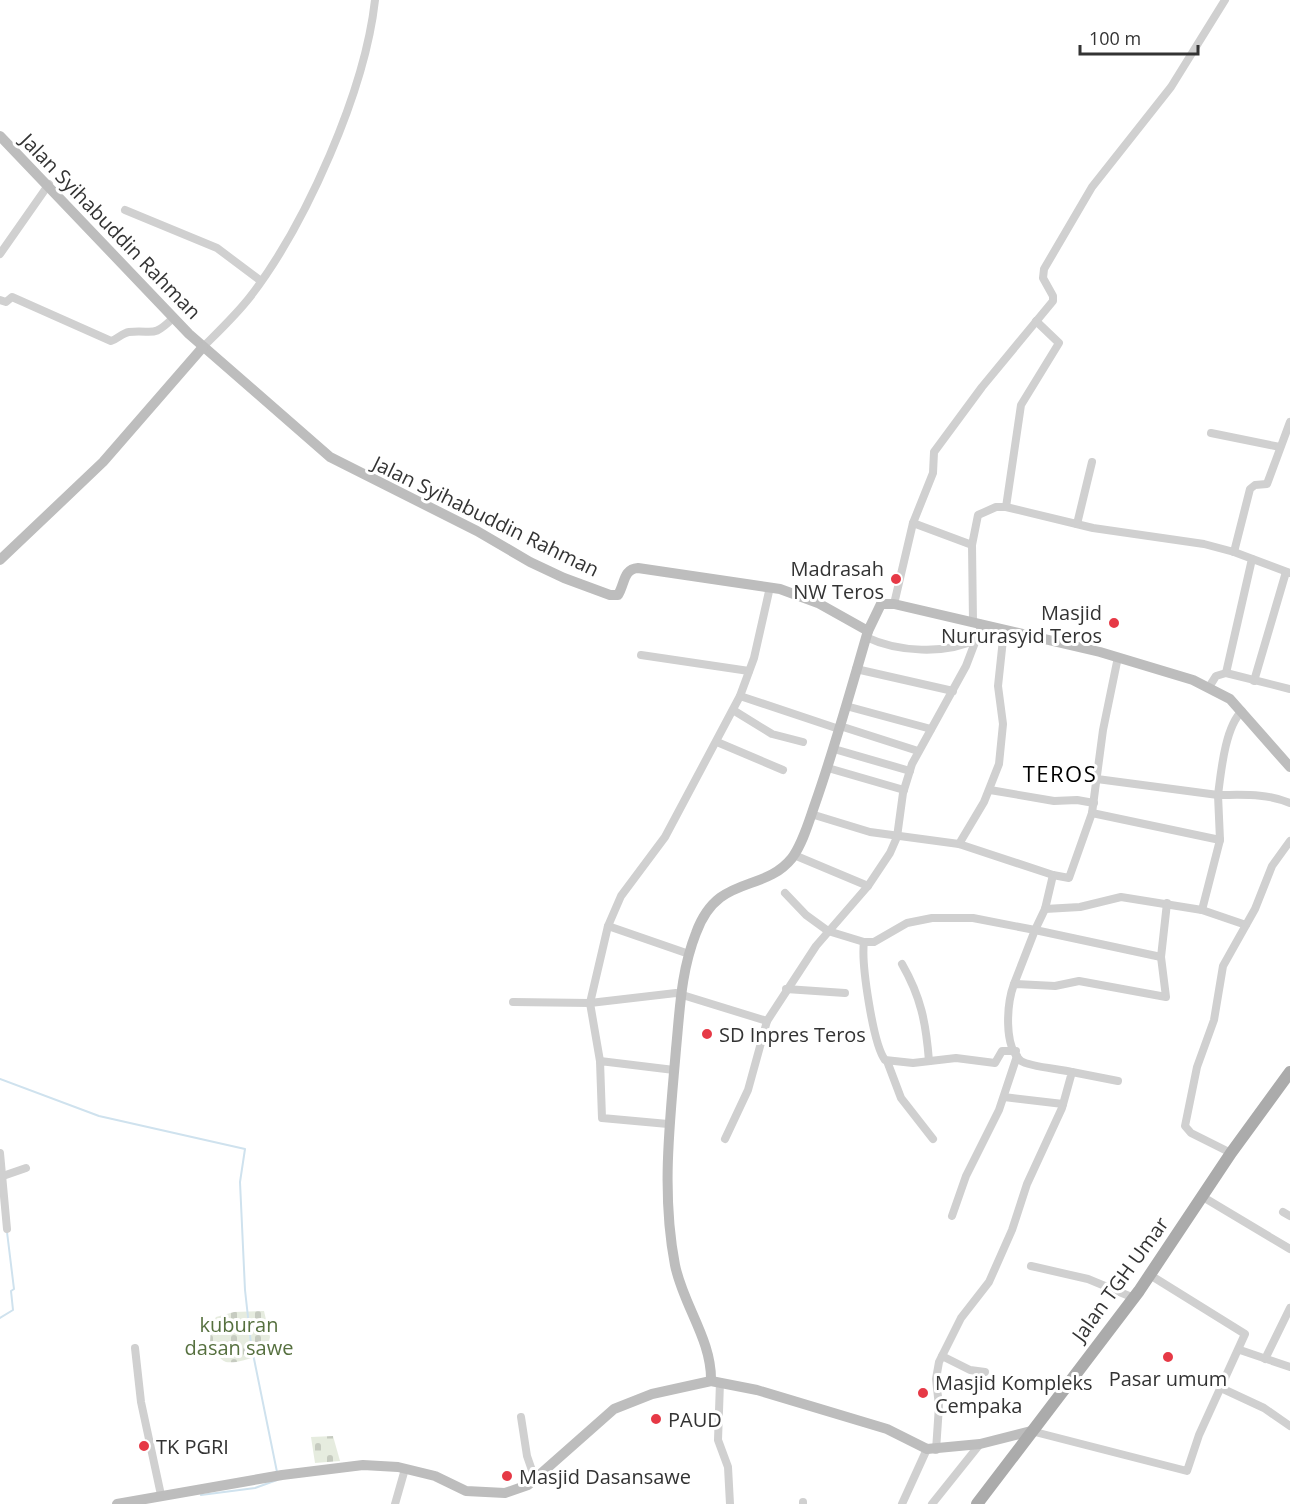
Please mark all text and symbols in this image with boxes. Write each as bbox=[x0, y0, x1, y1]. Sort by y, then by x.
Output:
scale bar bbox=[1080, 18, 1198, 56]
text: 100 m bbox=[1089, 26, 1141, 50]
street label: Jalan Syihabuddin Rahman bbox=[14, 126, 207, 325]
street label: Jalan Syihabuddin Rahman bbox=[367, 448, 604, 583]
place label: Madrasah NW Teros bbox=[790, 555, 884, 605]
marker: Madrasah NW Teros bbox=[889, 572, 903, 586]
place label: Masjid Nururasyid Teros bbox=[941, 599, 1102, 649]
marker: Masjid Nururasyid Teros bbox=[1107, 616, 1121, 630]
district label: TEROS bbox=[1023, 758, 1097, 788]
place label: SD Inpres Teros bbox=[719, 1021, 866, 1048]
marker: SD Inpres Teros bbox=[700, 1027, 714, 1041]
street label: Jalan TGH Umar bbox=[1064, 1211, 1174, 1348]
park label: kuburan dasan sawe bbox=[185, 1311, 293, 1361]
marker: Pasar umum bbox=[1161, 1350, 1175, 1364]
place label: Pasar umum bbox=[1109, 1365, 1227, 1392]
place label: Masjid Kompleks Cempaka bbox=[935, 1369, 1093, 1419]
marker: Masjid Kompleks Cempaka bbox=[916, 1386, 930, 1400]
place label: PAUD bbox=[668, 1406, 722, 1433]
marker: PAUD bbox=[649, 1412, 663, 1426]
place label: TK PGRI bbox=[156, 1433, 229, 1460]
marker: TK PGRI bbox=[137, 1439, 151, 1453]
place label: Masjid Dasansawe bbox=[519, 1463, 691, 1490]
marker: Masjid Dasansawe bbox=[500, 1469, 514, 1483]

